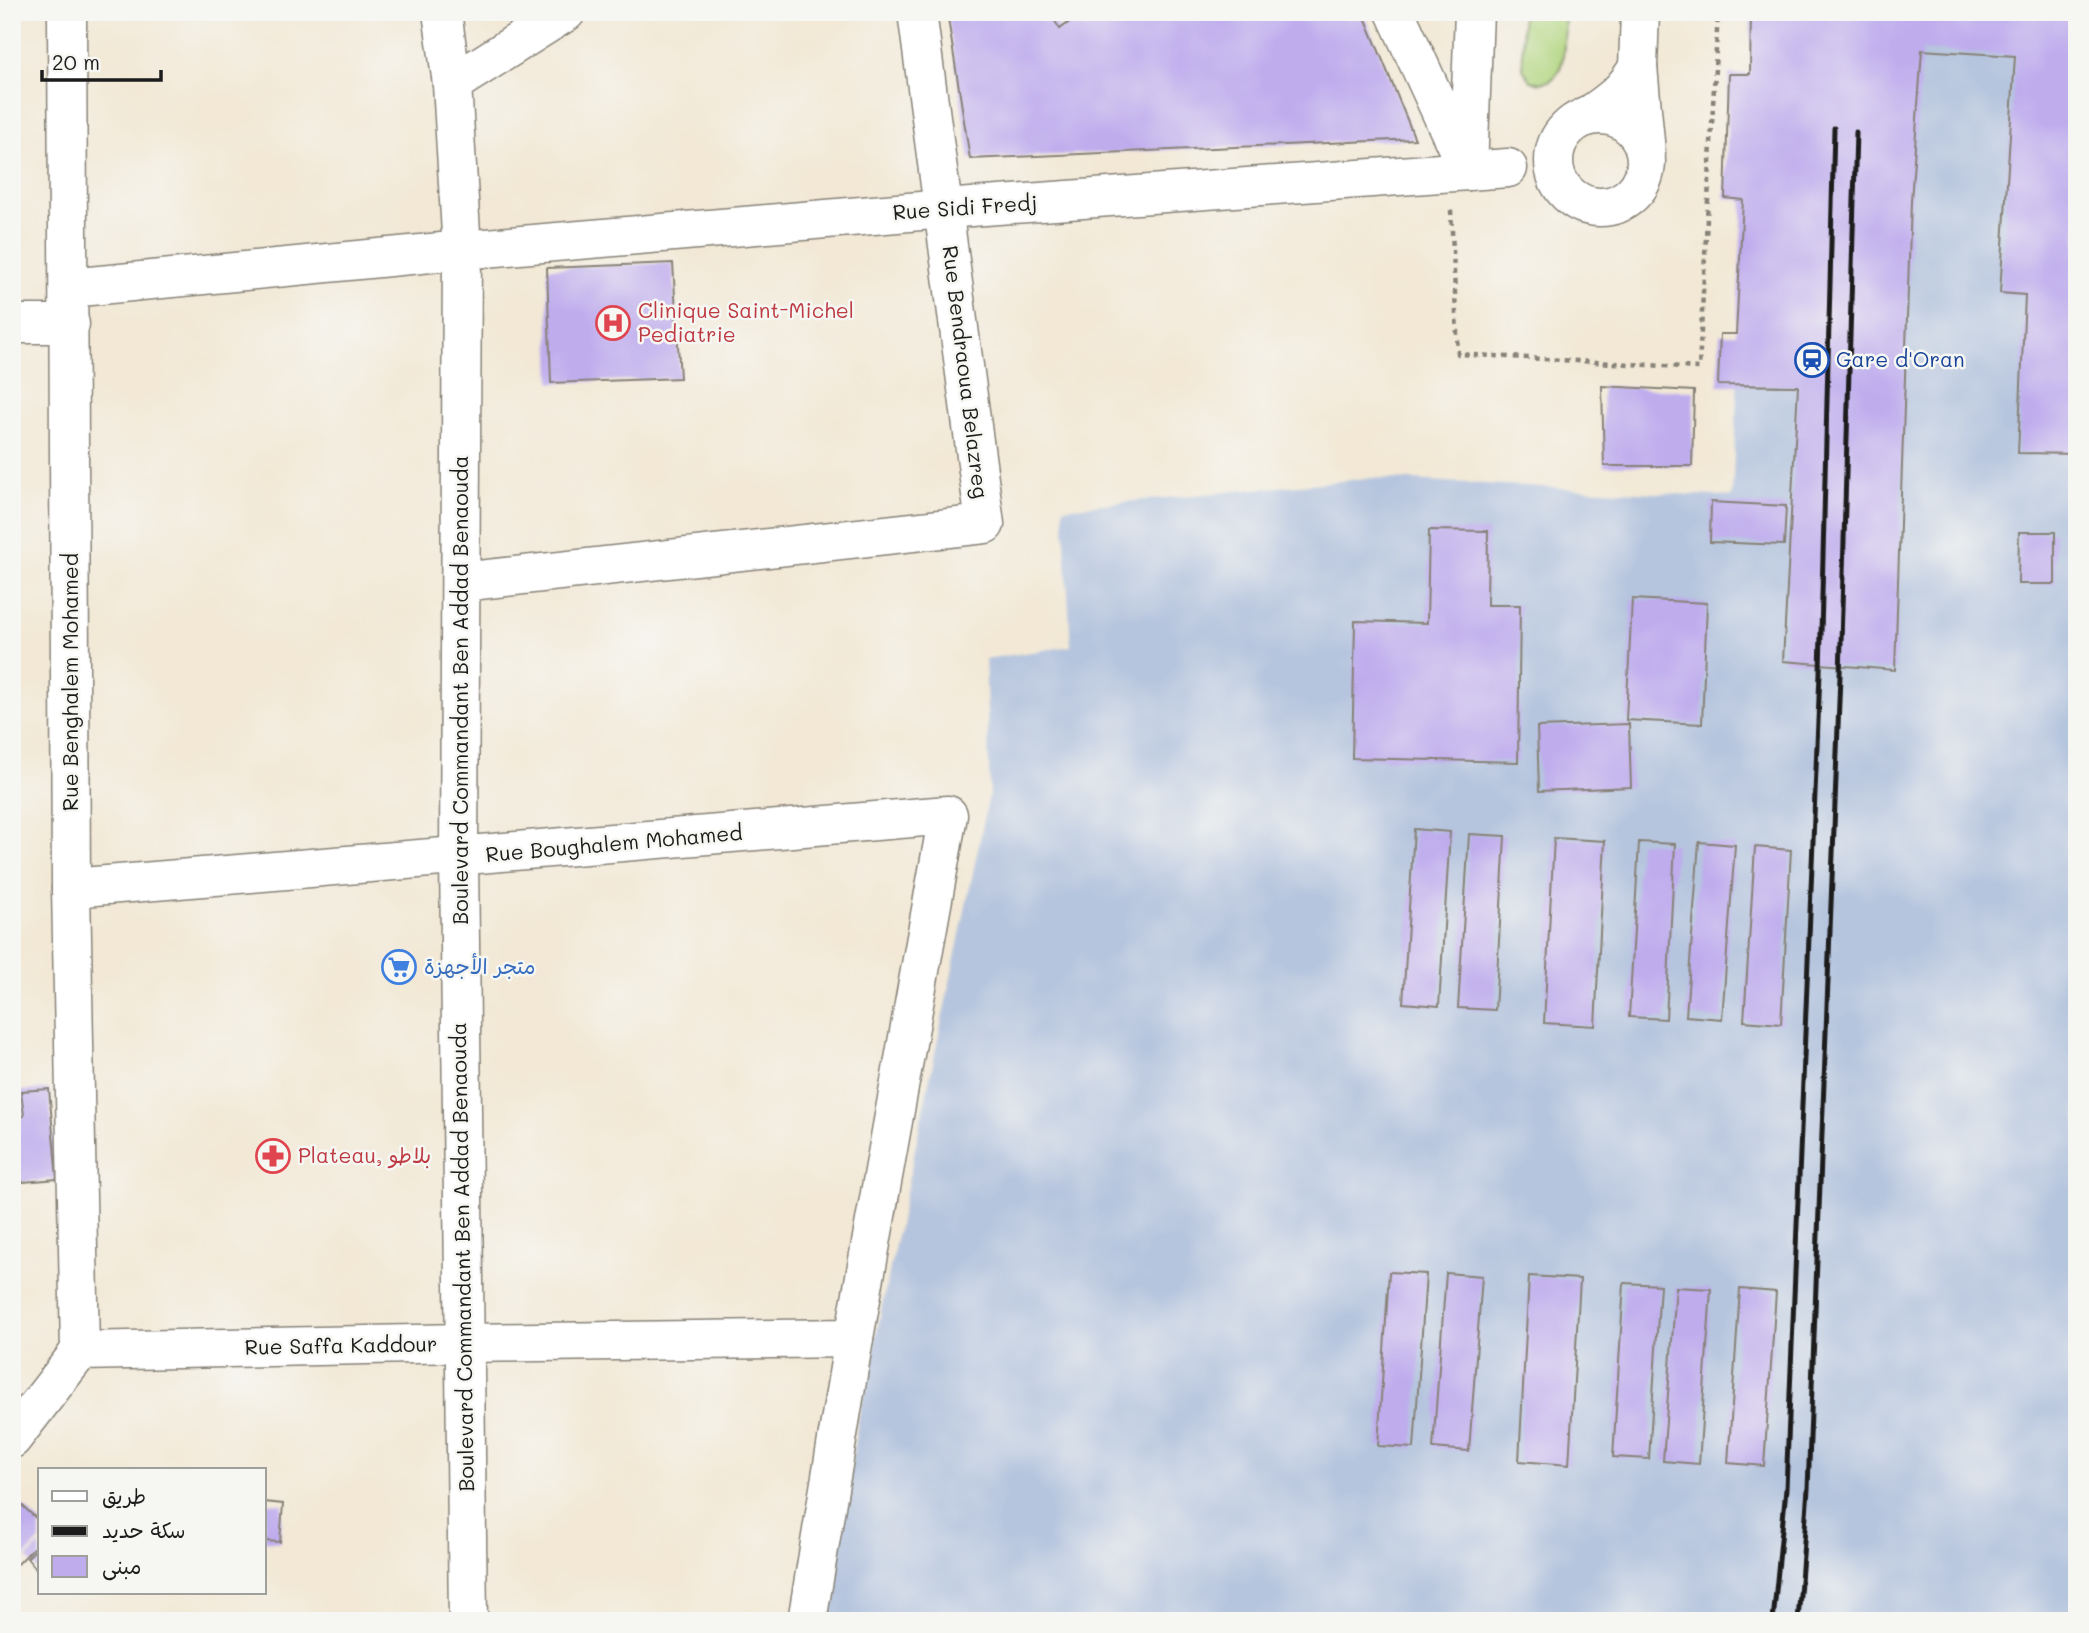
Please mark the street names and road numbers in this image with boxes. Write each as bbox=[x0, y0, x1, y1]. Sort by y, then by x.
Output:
street label: Rue Sidi Fredj bbox=[892, 188, 1038, 225]
street label: Rue Bendraoua Belazreg bbox=[938, 244, 995, 500]
street label: Boulevard Commandant Ben Addad Benaouda bbox=[446, 455, 473, 925]
street label: Rue Benghalem Mohamed bbox=[56, 553, 83, 811]
street label: Rue Boughalem Mohamed bbox=[484, 818, 743, 867]
street label: Boulevard Commandant Ben Addad Benaouda bbox=[444, 1022, 479, 1492]
street label: Rue Saffa Kaddour bbox=[244, 1329, 438, 1360]

